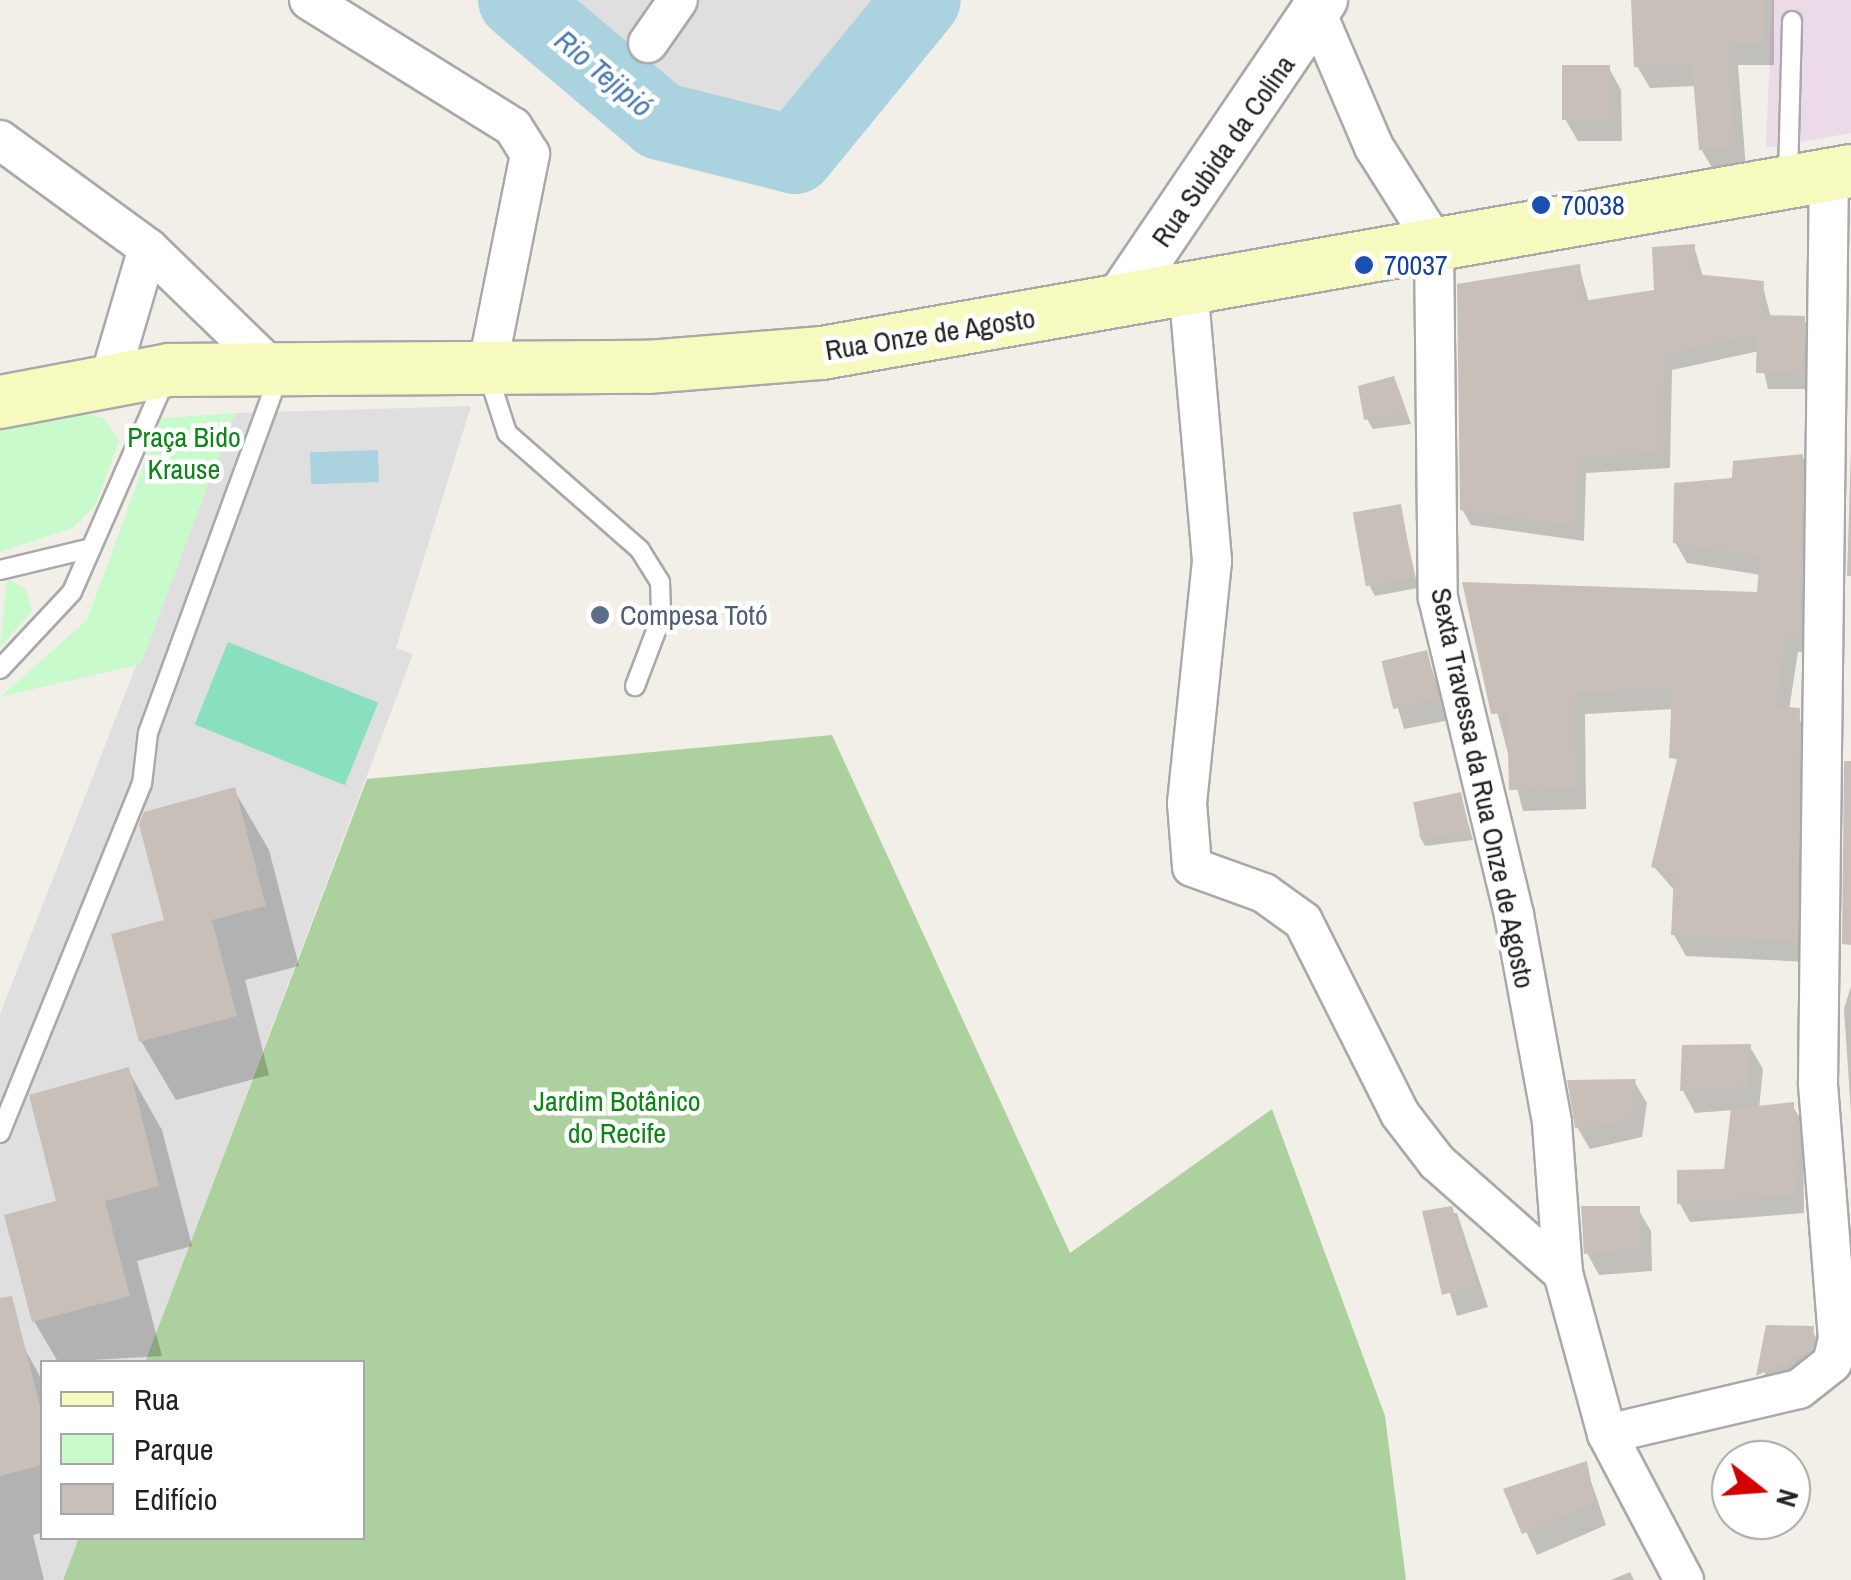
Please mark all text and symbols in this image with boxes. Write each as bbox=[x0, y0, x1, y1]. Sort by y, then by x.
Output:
water label: Rio Tejipió bbox=[548, 22, 660, 124]
street label: Rua Subida da Colina bbox=[1144, 49, 1302, 253]
place label: 70038 bbox=[1561, 188, 1625, 222]
marker: 70038 bbox=[1530, 194, 1552, 216]
place label: 70037 bbox=[1384, 248, 1448, 282]
marker: 70037 bbox=[1353, 254, 1375, 276]
street label: Rua Onze de Agosto bbox=[822, 301, 1038, 367]
park label: Praça Bido Krause bbox=[127, 420, 241, 486]
street label: Sexta Travessa da Rua Onze de Agosto bbox=[1424, 584, 1542, 992]
place label: Compesa Totó bbox=[620, 598, 768, 632]
marker: Compesa Totó bbox=[589, 604, 611, 626]
park label: Jardim Botânico do Recife bbox=[533, 1084, 701, 1150]
legend bbox=[40, 1360, 365, 1540]
text: Rua bbox=[134, 1379, 179, 1419]
text: Parque bbox=[134, 1429, 213, 1469]
north arrow bbox=[1711, 1440, 1811, 1540]
text: Edifício bbox=[134, 1479, 217, 1519]
text: N bbox=[1767, 1485, 1808, 1512]

